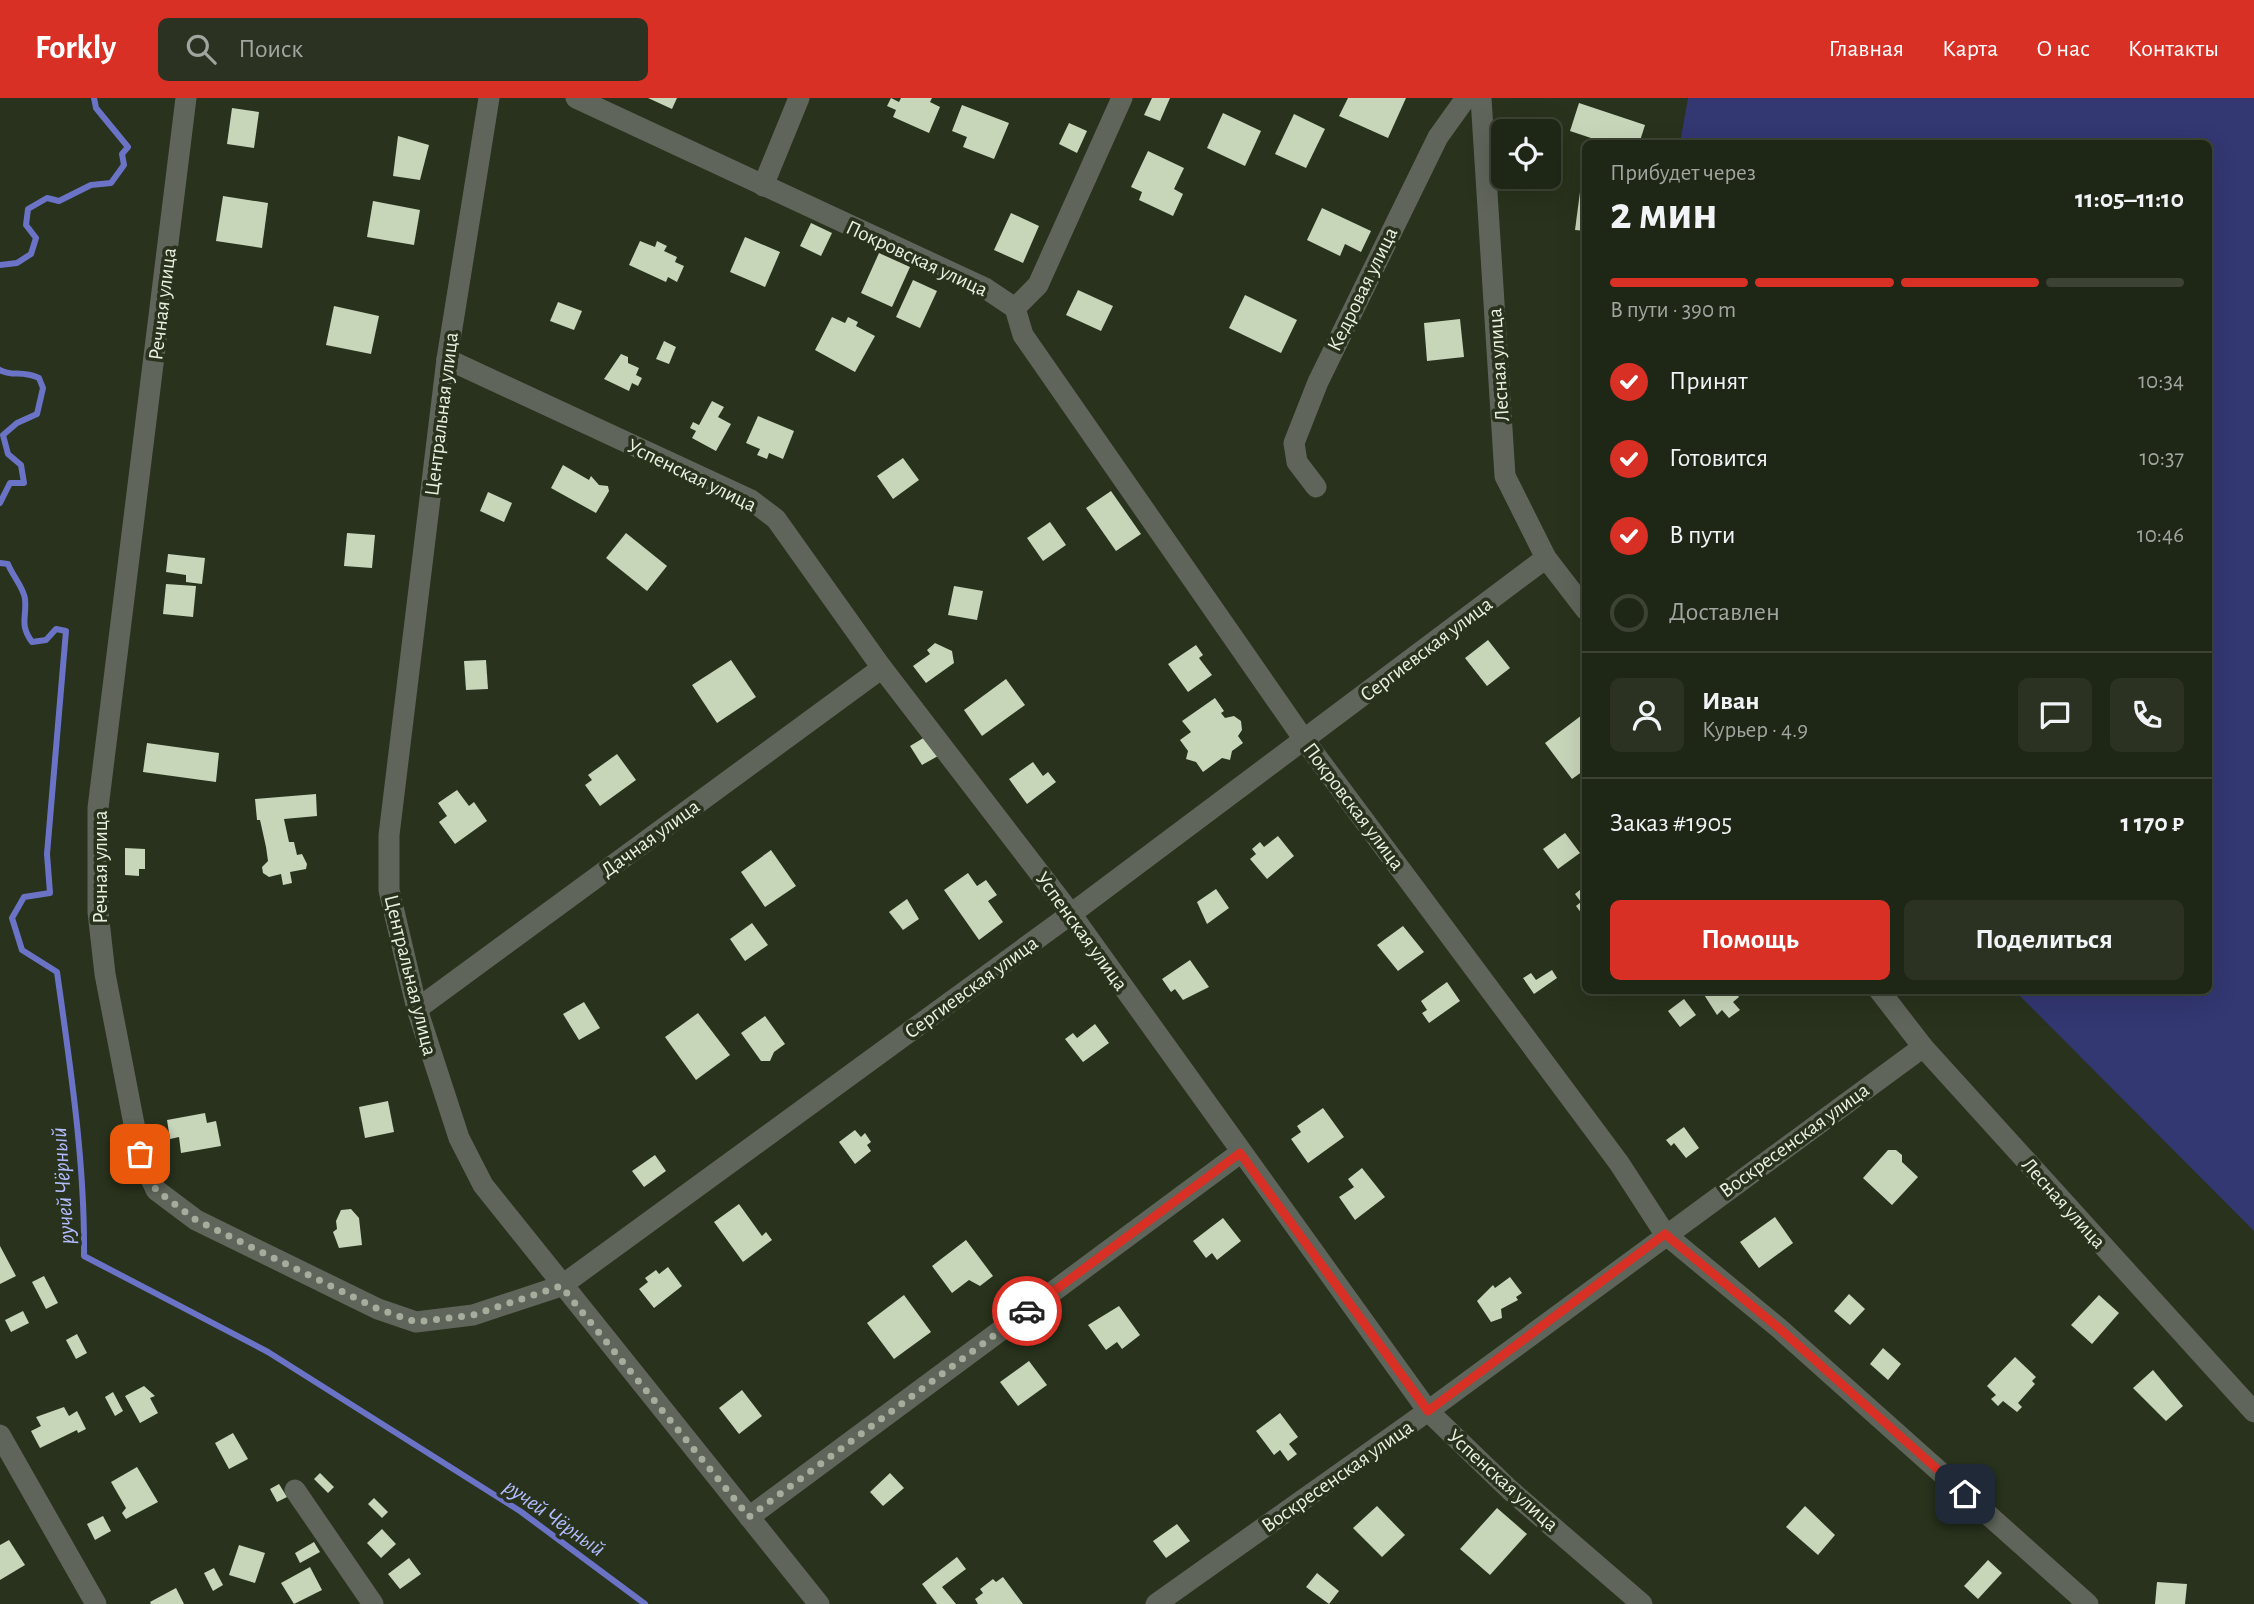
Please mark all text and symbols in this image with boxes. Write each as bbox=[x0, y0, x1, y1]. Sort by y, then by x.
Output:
search box bbox=[158, 18, 648, 81]
icon: search bbox=[182, 30, 220, 68]
text: Forkly bbox=[35, 32, 116, 65]
text: Поиск bbox=[238, 36, 303, 62]
text: Главная bbox=[1829, 37, 1904, 61]
text: Карта bbox=[1942, 37, 1998, 61]
text: О нас bbox=[2036, 37, 2090, 61]
text: Контакты bbox=[2128, 37, 2219, 61]
map controls bbox=[1491, 119, 1561, 189]
button: locate bbox=[1491, 119, 1561, 189]
text: Прибудет через bbox=[1610, 162, 1756, 185]
text: 11:05–11:10 bbox=[2075, 186, 2184, 212]
text: 2 мин bbox=[1610, 191, 1718, 237]
street label: Покровская улица bbox=[843, 216, 991, 301]
street label: Кедровая улица bbox=[1323, 224, 1402, 354]
street label: Речная улица bbox=[145, 246, 180, 362]
text: В пути · 390 m bbox=[1610, 299, 1736, 322]
street label: Лесная улица bbox=[1484, 307, 1513, 423]
street label: Центральная улица bbox=[421, 330, 462, 497]
icon: check bbox=[1610, 363, 1648, 401]
text: Принят bbox=[1669, 368, 1748, 394]
text: 10:34 bbox=[2138, 370, 2184, 393]
street label: Успенская улица bbox=[624, 435, 760, 516]
icon: check bbox=[1610, 440, 1648, 478]
text: Готовится bbox=[1669, 445, 1768, 471]
text: 10:37 bbox=[2140, 447, 2184, 470]
icon: check bbox=[1610, 517, 1648, 555]
text: В пути bbox=[1669, 522, 1735, 548]
text: 10:46 bbox=[2137, 524, 2184, 547]
street label: Сергиевская улица bbox=[1356, 593, 1497, 706]
text: Доставлен bbox=[1669, 599, 1780, 625]
button: person bbox=[1610, 678, 1684, 752]
button: chat bbox=[2018, 678, 2092, 752]
button: phone bbox=[2110, 678, 2184, 752]
text: Иван bbox=[1702, 688, 1760, 714]
text: Курьер · 4.9 bbox=[1702, 719, 1808, 742]
street label: Покровская улица bbox=[1299, 739, 1408, 874]
street label: Дачная улица bbox=[597, 795, 704, 881]
street label: Речная улица bbox=[90, 810, 111, 924]
text: Заказ #1905 bbox=[1610, 810, 1732, 836]
text: 1 170 ₽ bbox=[2120, 810, 2184, 836]
street label: Успенская улица bbox=[1032, 868, 1132, 995]
street label: Центральная улица bbox=[380, 892, 441, 1058]
button: Помощь bbox=[1610, 900, 1890, 980]
button: Поделиться bbox=[1904, 900, 2184, 980]
street label: Сергиевская улица bbox=[901, 932, 1042, 1043]
street label: Воскресенская улица bbox=[1715, 1079, 1873, 1202]
pin bbox=[110, 1124, 170, 1184]
water label: ручей Чёрный bbox=[48, 1127, 79, 1245]
icon: bag bbox=[121, 1135, 159, 1173]
street label: Лесная улица bbox=[2018, 1154, 2110, 1253]
courier bbox=[992, 1276, 1062, 1346]
icon: car bbox=[1008, 1292, 1046, 1330]
street label: Воскресенская улица bbox=[1258, 1416, 1417, 1537]
street label: Успенская улица bbox=[1443, 1425, 1562, 1536]
pin bbox=[1935, 1464, 1995, 1524]
water label: ручей Чёрный bbox=[499, 1475, 609, 1561]
icon: home bbox=[1946, 1475, 1984, 1513]

